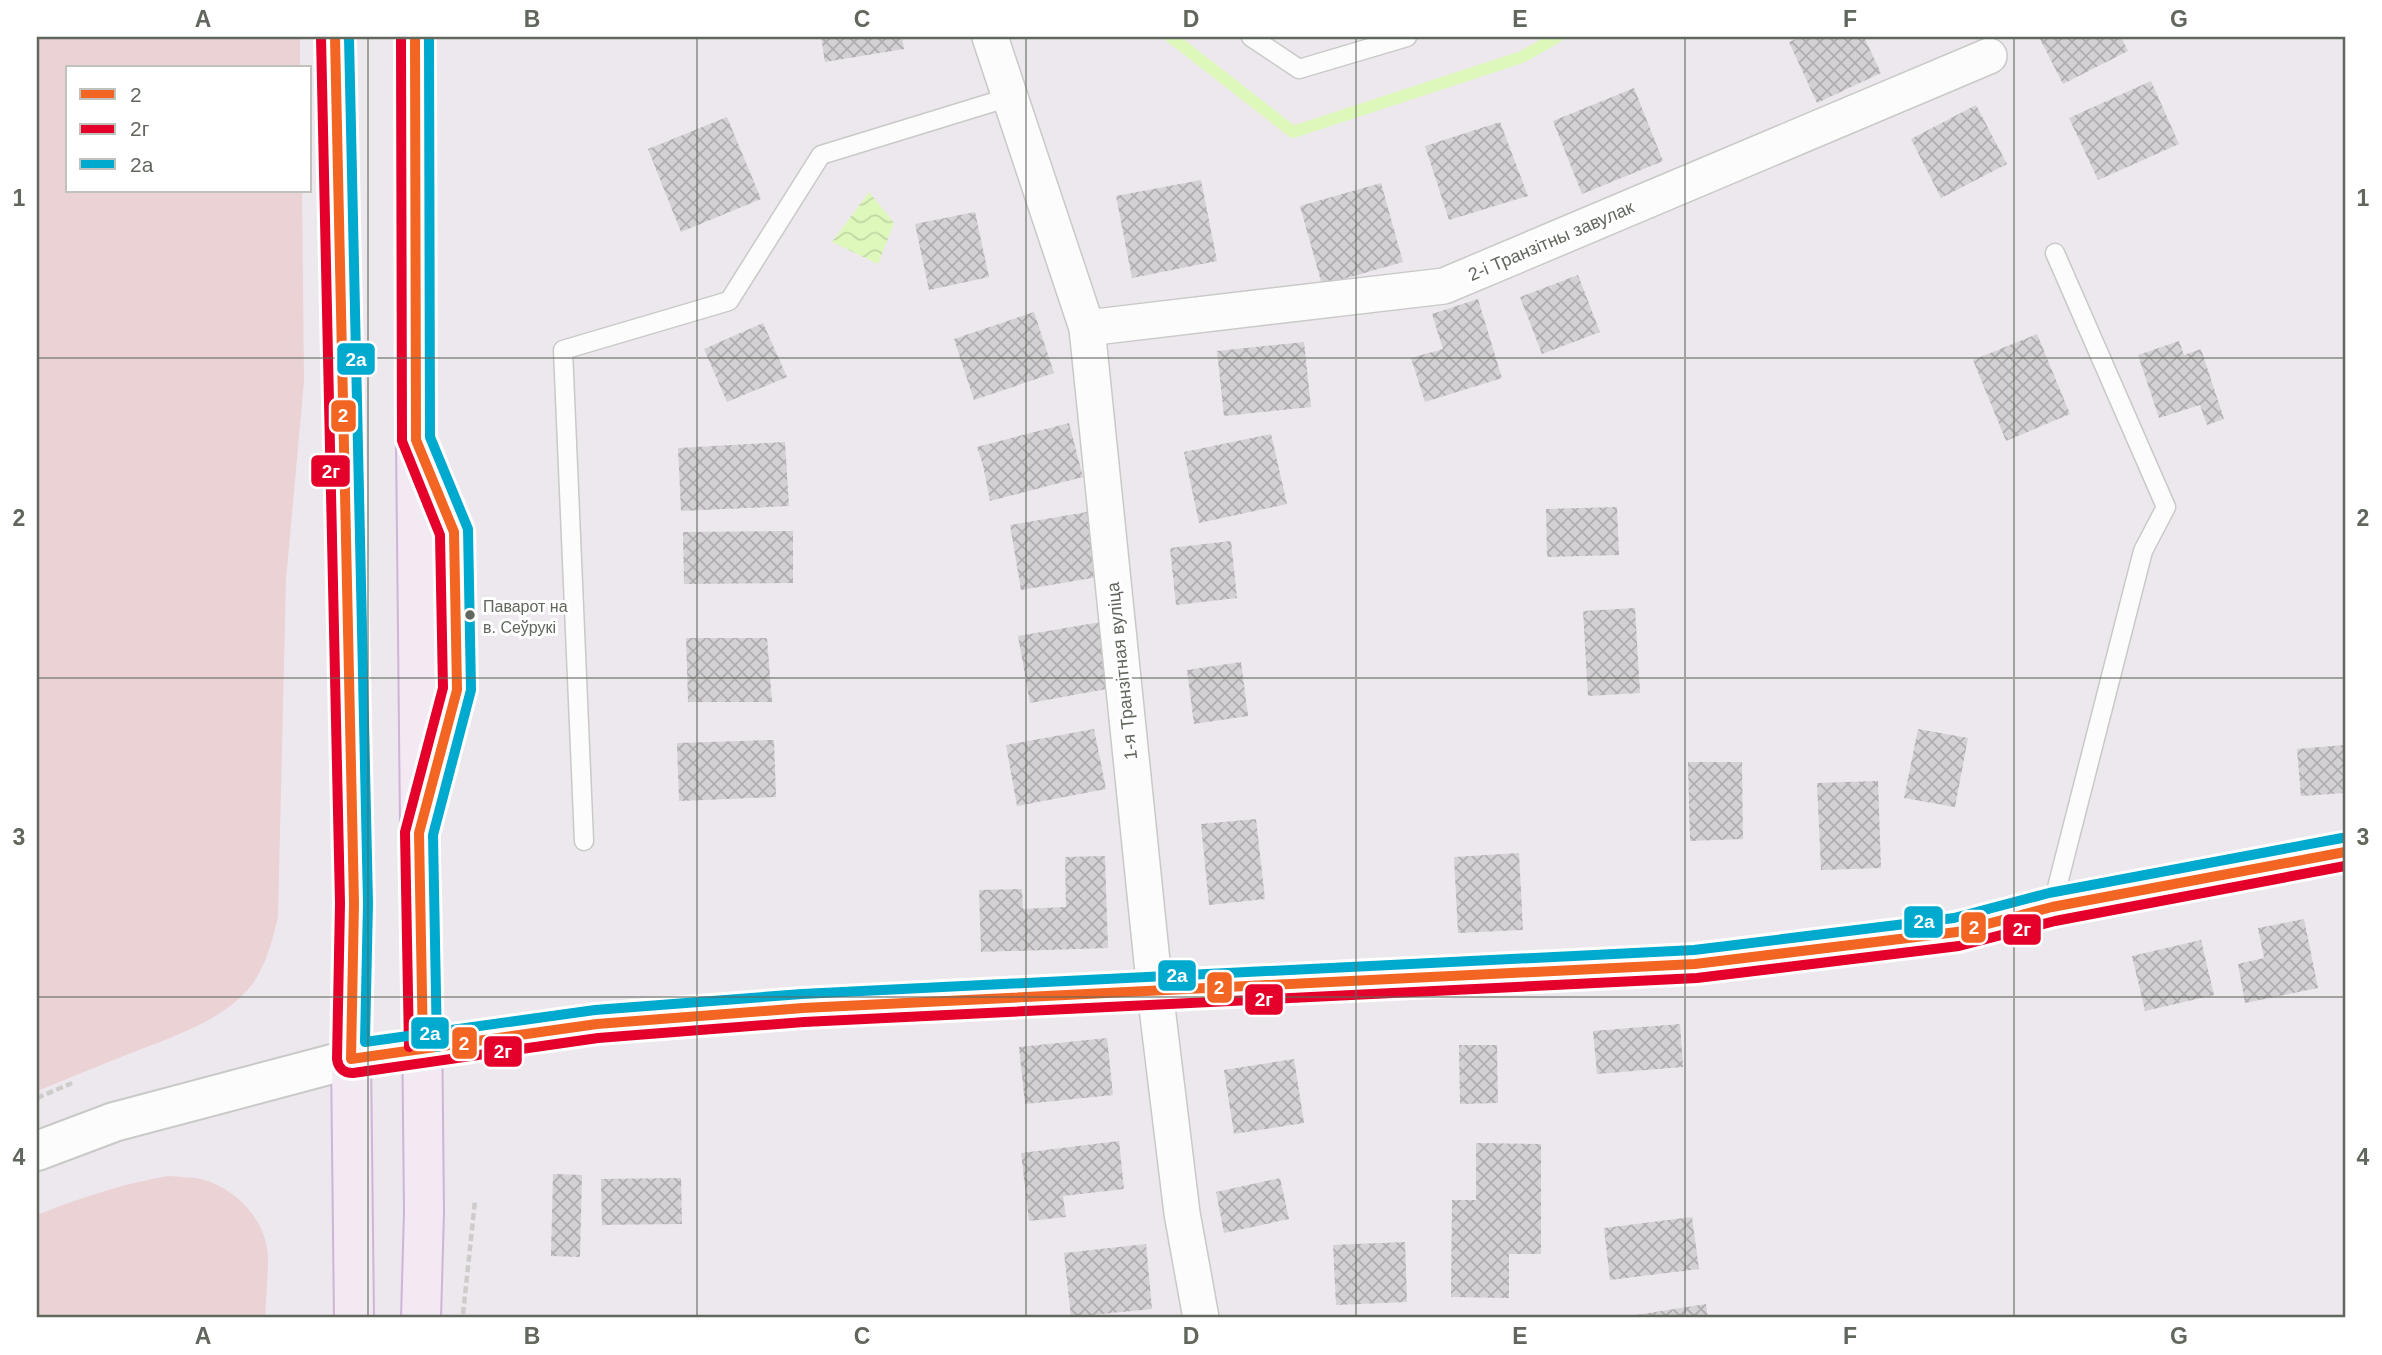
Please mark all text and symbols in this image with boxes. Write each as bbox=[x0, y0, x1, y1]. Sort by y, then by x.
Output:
text: A bbox=[195, 6, 211, 32]
text: B bbox=[524, 6, 540, 32]
text: C bbox=[854, 6, 870, 32]
text: D bbox=[1183, 6, 1199, 32]
text: E bbox=[1512, 6, 1528, 32]
text: F bbox=[1843, 6, 1857, 32]
text: G bbox=[2170, 6, 2188, 32]
legend bbox=[66, 66, 312, 192]
text: 2 bbox=[130, 83, 142, 106]
text: 2г bbox=[130, 117, 150, 140]
text: 2а bbox=[130, 153, 154, 176]
text: 1 bbox=[13, 185, 26, 211]
text: 1 bbox=[2357, 185, 2370, 211]
street label: 2-і Транзітны завулак bbox=[1465, 197, 1637, 285]
line badge: 2а bbox=[336, 342, 376, 376]
text: 2а bbox=[345, 349, 367, 370]
line badge: 2 bbox=[330, 399, 357, 433]
text: 2 bbox=[338, 405, 348, 426]
line badge: 2г bbox=[310, 454, 351, 488]
text: 2г bbox=[322, 461, 340, 482]
text: 2 bbox=[13, 505, 25, 531]
text: 2 bbox=[2357, 505, 2369, 531]
street label: 1-я Транзітная вуліца bbox=[1103, 580, 1141, 761]
place label: Паварот на в. Сеўрукі bbox=[483, 598, 568, 636]
marker: Паварот на в. Сеўрукі bbox=[463, 608, 477, 622]
text: 3 bbox=[13, 824, 25, 850]
text: 3 bbox=[2357, 824, 2369, 850]
line badge: 2а bbox=[1903, 905, 1944, 939]
text: 2а bbox=[1913, 911, 1935, 932]
line badge: 2 bbox=[1960, 911, 1987, 944]
line badge: 2г bbox=[2002, 913, 2042, 946]
text: 2 bbox=[1969, 917, 1979, 938]
text: 2г bbox=[2013, 919, 2031, 940]
line badge: 2а bbox=[1157, 959, 1197, 992]
text: 2а bbox=[1166, 965, 1188, 986]
line badge: 2 bbox=[1206, 971, 1233, 1004]
text: 2 bbox=[1214, 977, 1224, 998]
line badge: 2г bbox=[1244, 983, 1284, 1016]
text: 2г bbox=[1255, 989, 1273, 1010]
line badge: 2а bbox=[410, 1016, 450, 1050]
text: 2а bbox=[419, 1023, 441, 1044]
line badge: 2 bbox=[451, 1026, 478, 1060]
text: 2 bbox=[459, 1033, 469, 1054]
line badge: 2г bbox=[483, 1035, 523, 1068]
text: 2г bbox=[494, 1041, 512, 1062]
text: 4 bbox=[13, 1144, 26, 1170]
text: 4 bbox=[2357, 1144, 2370, 1170]
text: A bbox=[195, 1323, 211, 1349]
text: B bbox=[524, 1323, 540, 1349]
text: C bbox=[854, 1323, 870, 1349]
text: D bbox=[1183, 1323, 1199, 1349]
text: E bbox=[1512, 1323, 1528, 1349]
text: F bbox=[1843, 1323, 1857, 1349]
text: G bbox=[2170, 1323, 2188, 1349]

